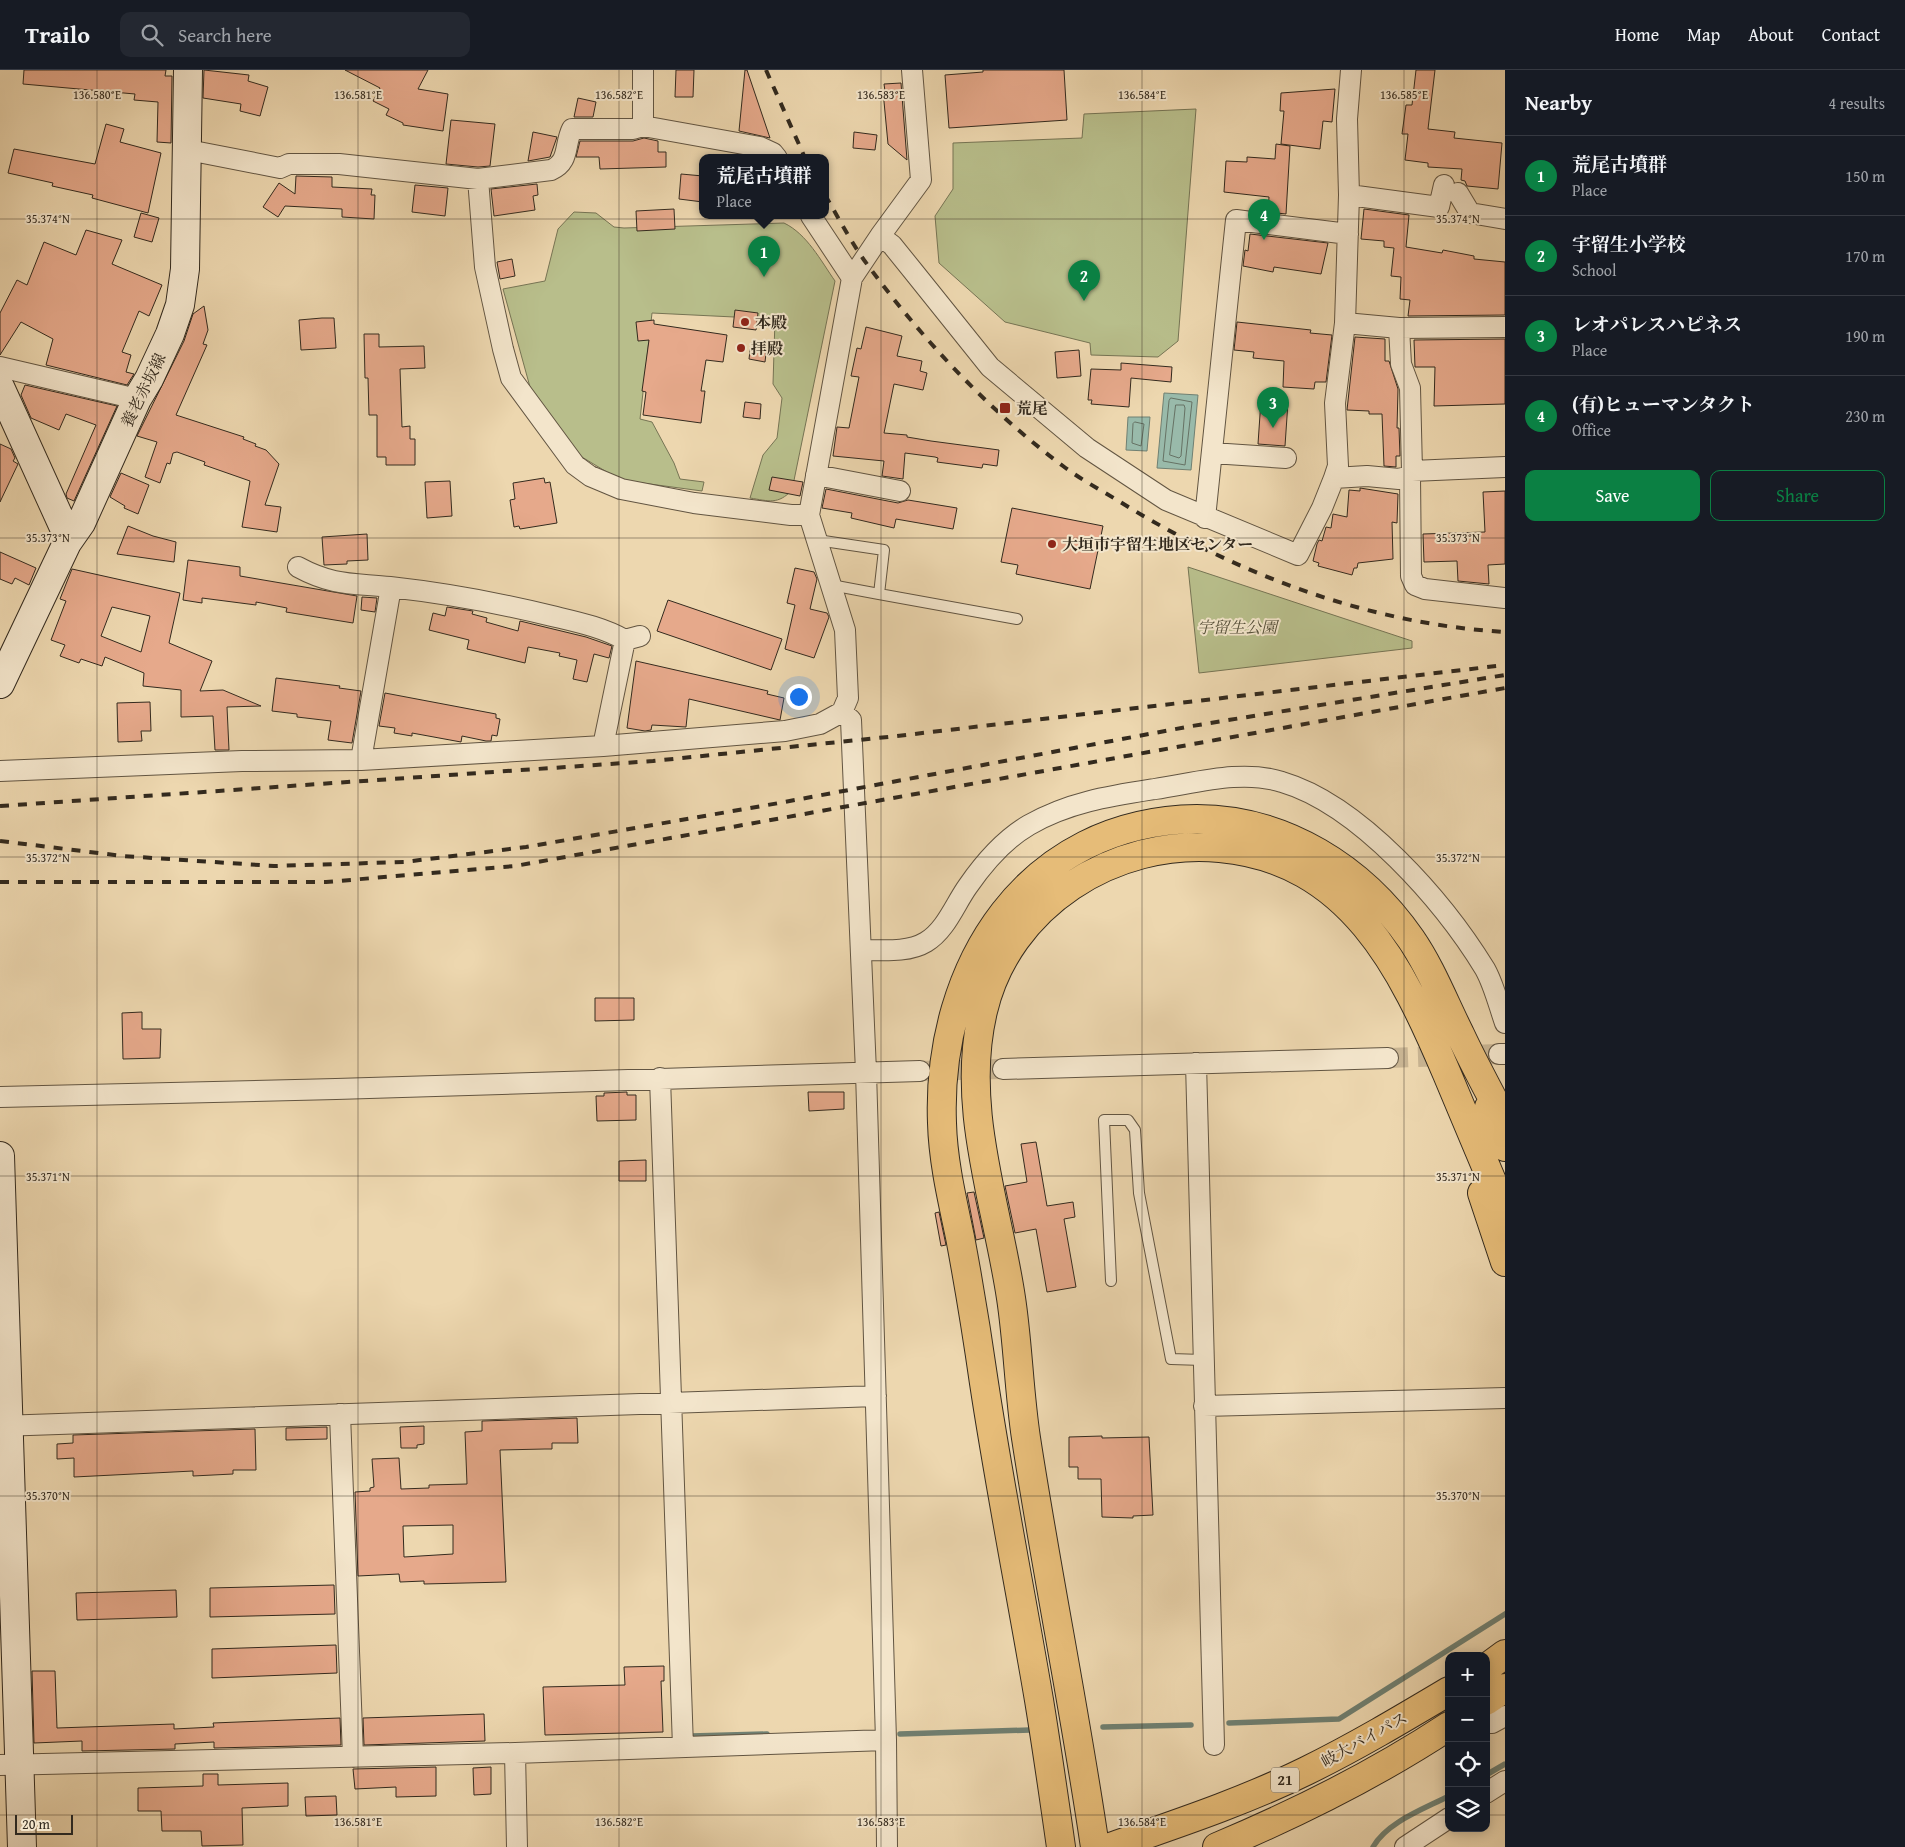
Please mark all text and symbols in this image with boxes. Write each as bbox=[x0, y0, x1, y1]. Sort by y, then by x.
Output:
search box bbox=[120, 12, 470, 57]
text: Trailo bbox=[25, 17, 90, 52]
icon: search bbox=[138, 21, 166, 49]
text: Search here bbox=[178, 21, 272, 49]
text: Home bbox=[1615, 21, 1659, 48]
text: Map bbox=[1687, 21, 1720, 48]
text: About bbox=[1748, 21, 1794, 48]
text: Contact bbox=[1822, 21, 1880, 48]
text: 136.580°E bbox=[73, 86, 121, 103]
text: 136.581°E bbox=[334, 86, 382, 103]
text: 136.582°E bbox=[595, 86, 643, 103]
text: 136.583°E bbox=[857, 86, 905, 103]
text: 136.584°E bbox=[1118, 86, 1166, 103]
text: 136.585°E bbox=[1380, 86, 1428, 103]
text: Nearby bbox=[1525, 87, 1592, 118]
text: 4 results bbox=[1828, 91, 1885, 115]
text: 荒尾古墳群 bbox=[1572, 150, 1667, 178]
popup bbox=[699, 154, 829, 219]
text: 荒尾古墳群 bbox=[716, 161, 812, 189]
text: 1 bbox=[1537, 164, 1545, 188]
text: 150 m bbox=[1845, 164, 1885, 188]
text: Place bbox=[1572, 178, 1607, 202]
text: Place bbox=[716, 189, 752, 213]
pin: 4 bbox=[1248, 199, 1280, 240]
text: 35.374°N bbox=[26, 210, 70, 227]
text: 35.374°N bbox=[1436, 210, 1480, 227]
text: 宇留生小学校 bbox=[1572, 230, 1686, 258]
pin: 1 bbox=[748, 236, 780, 277]
text: 2 bbox=[1537, 244, 1545, 268]
text: 170 m bbox=[1845, 244, 1885, 268]
text: School bbox=[1572, 258, 1616, 282]
pin: 2 bbox=[1068, 260, 1100, 301]
place label: 本殿 bbox=[755, 310, 787, 334]
text: レオパレスハピネス bbox=[1572, 310, 1742, 338]
marker: 本殿 bbox=[739, 316, 751, 328]
text: 3 bbox=[1537, 324, 1545, 348]
text: 190 m bbox=[1845, 324, 1885, 348]
place label: 拝殿 bbox=[751, 336, 783, 360]
text: Place bbox=[1572, 338, 1607, 362]
marker: 拝殿 bbox=[735, 342, 747, 354]
street label: 養老赤坂線 bbox=[115, 349, 171, 431]
pin: 3 bbox=[1257, 387, 1289, 428]
text: (有)ヒューマンタクト bbox=[1572, 390, 1755, 418]
place label: 荒尾 bbox=[1016, 396, 1048, 420]
marker: 荒尾 bbox=[998, 401, 1012, 415]
text: 4 bbox=[1537, 404, 1545, 428]
text: 230 m bbox=[1845, 404, 1885, 428]
text: Office bbox=[1572, 418, 1611, 442]
button: Save bbox=[1525, 470, 1700, 521]
button: Share bbox=[1710, 470, 1885, 521]
text: 35.373°N bbox=[26, 529, 70, 546]
text: 35.373°N bbox=[1436, 529, 1480, 546]
place label: 大垣市宇留生地区センター bbox=[1062, 532, 1253, 556]
marker: 大垣市宇留生地区センター bbox=[1046, 538, 1058, 550]
park label: 宇留生公園 bbox=[1197, 615, 1280, 639]
your location bbox=[786, 684, 812, 710]
text: 35.372°N bbox=[26, 849, 70, 866]
text: 35.372°N bbox=[1436, 849, 1480, 866]
text: 35.371°N bbox=[26, 1168, 70, 1185]
text: 35.371°N bbox=[1436, 1168, 1480, 1185]
text: 35.370°N bbox=[26, 1487, 70, 1504]
text: 35.370°N bbox=[1436, 1487, 1480, 1504]
map controls bbox=[1445, 1652, 1490, 1832]
button: + bbox=[1445, 1652, 1490, 1697]
button: − bbox=[1445, 1697, 1490, 1742]
street label: 岐大バイパス bbox=[1316, 1705, 1412, 1773]
button: locate bbox=[1445, 1742, 1490, 1787]
road number: 21 bbox=[1271, 1768, 1299, 1792]
button: layers bbox=[1445, 1787, 1490, 1832]
scale bar bbox=[15, 1812, 72, 1835]
text: 136.581°E bbox=[334, 1813, 382, 1830]
text: 136.582°E bbox=[595, 1813, 643, 1830]
text: 136.583°E bbox=[857, 1813, 905, 1830]
text: 136.584°E bbox=[1118, 1813, 1166, 1830]
text: 20 m bbox=[22, 1814, 50, 1834]

